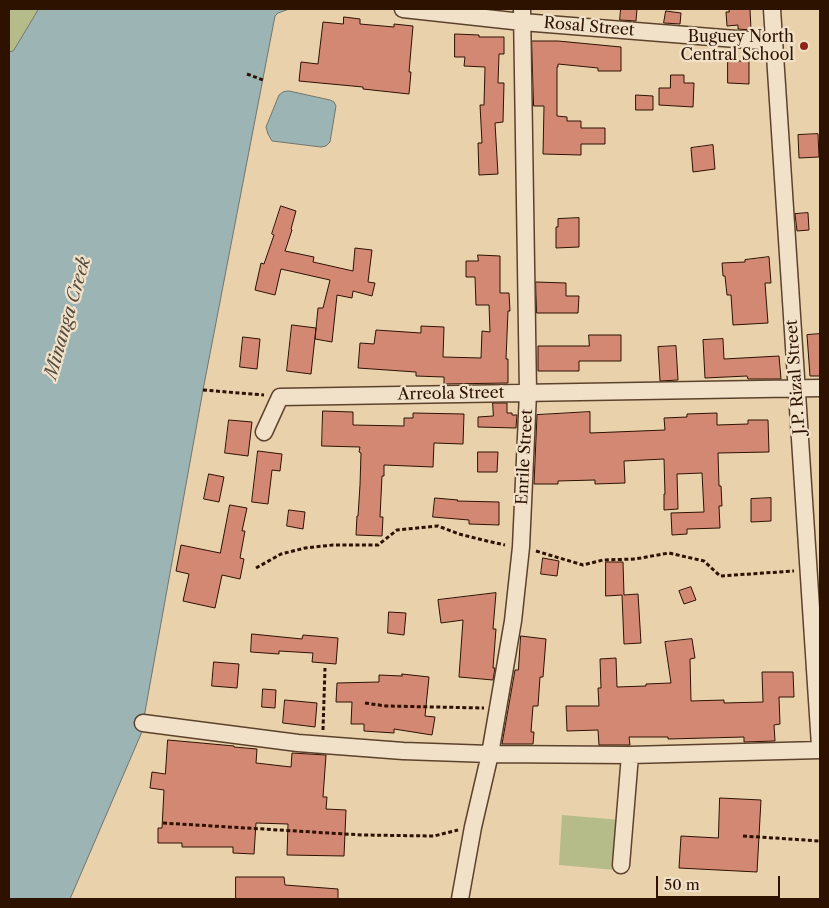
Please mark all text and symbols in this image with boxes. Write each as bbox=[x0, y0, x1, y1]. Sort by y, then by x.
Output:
street label: Rosal Street bbox=[543, 13, 635, 41]
place label: Buguey North Central School bbox=[681, 27, 794, 65]
marker: Buguey North Central School bbox=[798, 40, 810, 52]
water label: Minanga Creek bbox=[40, 255, 96, 381]
street label: J.P. Rizal Street bbox=[782, 319, 810, 435]
street label: Arreola Street bbox=[397, 383, 505, 405]
street label: Enrile Street bbox=[513, 409, 537, 505]
scale bar bbox=[659, 866, 783, 898]
text: 50 m bbox=[664, 875, 700, 894]

